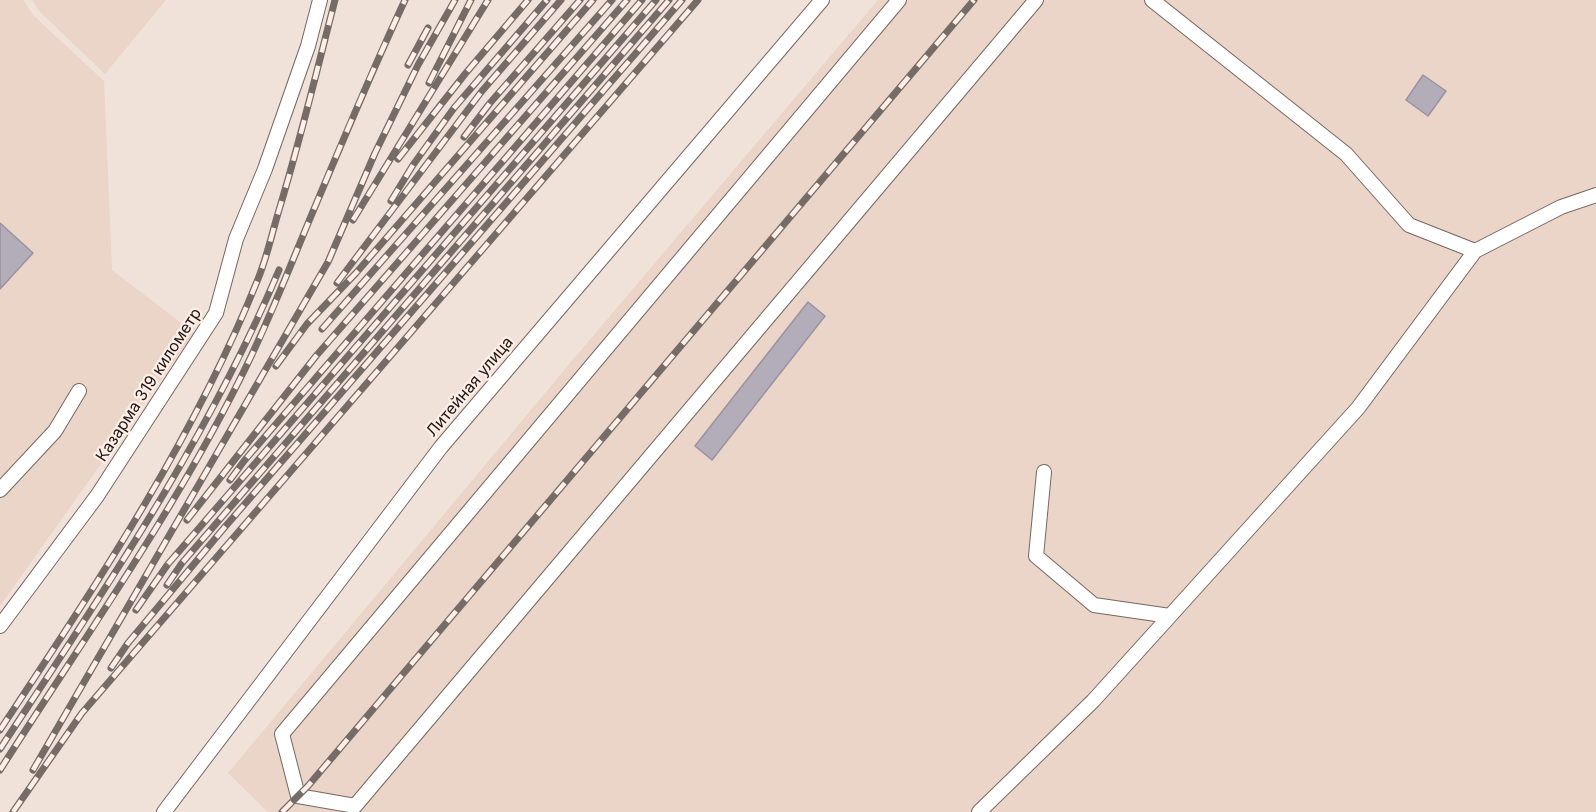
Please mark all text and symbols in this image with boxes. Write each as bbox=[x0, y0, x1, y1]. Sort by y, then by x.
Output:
street label: Казарма 319 километр bbox=[92, 305, 206, 465]
street label: Литейная улица bbox=[423, 333, 517, 441]

